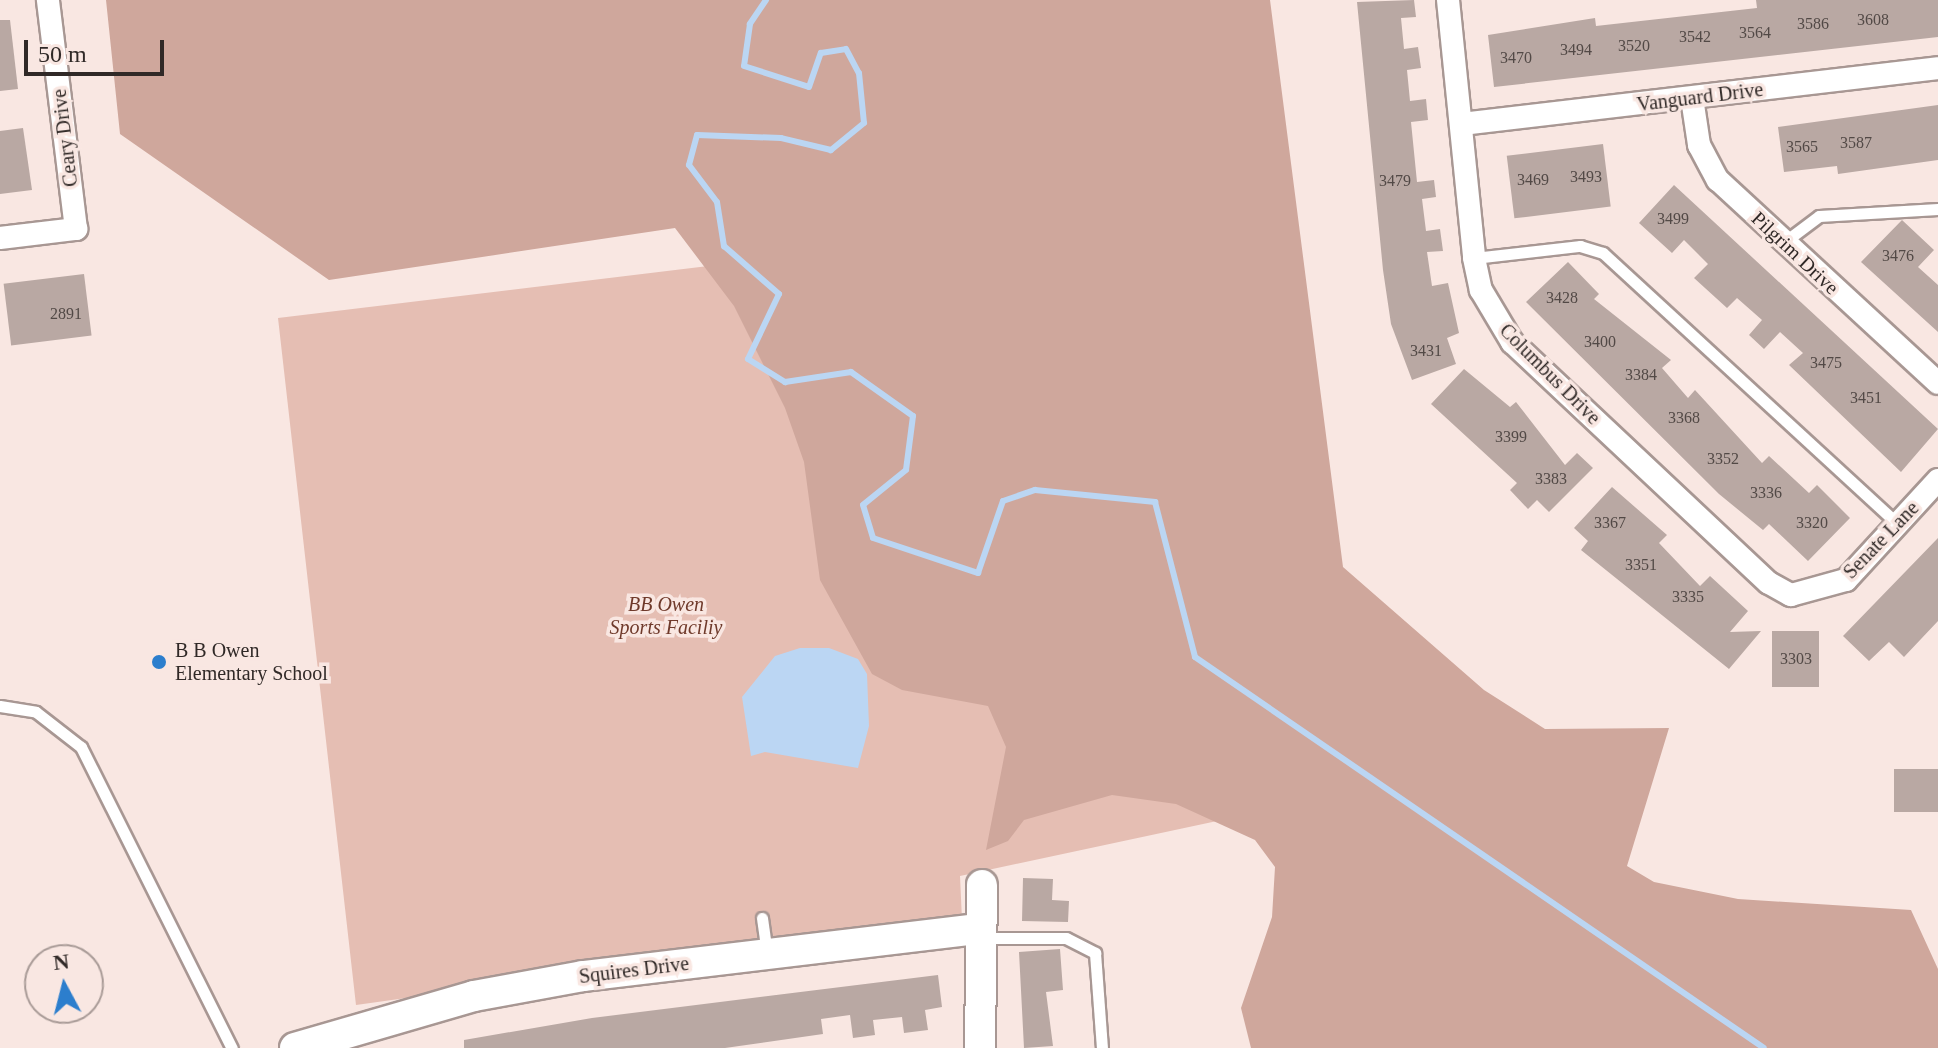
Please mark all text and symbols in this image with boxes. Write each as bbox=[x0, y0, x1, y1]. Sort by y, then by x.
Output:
house number: 3608 bbox=[1857, 10, 1889, 30]
house number: 3586 bbox=[1797, 14, 1829, 34]
house number: 3564 bbox=[1739, 23, 1771, 43]
scale bar bbox=[28, 24, 168, 74]
house number: 3542 bbox=[1679, 27, 1711, 47]
house number: 3520 bbox=[1618, 36, 1650, 56]
house number: 3494 bbox=[1560, 40, 1592, 60]
text: 50 m bbox=[38, 41, 87, 67]
house number: 3470 bbox=[1500, 48, 1532, 68]
street label: Vanguard Drive bbox=[1635, 77, 1765, 117]
street label: Ceary Drive bbox=[47, 88, 83, 188]
house number: 3587 bbox=[1840, 133, 1872, 153]
house number: 3565 bbox=[1786, 137, 1818, 157]
house number: 3493 bbox=[1570, 167, 1602, 187]
house number: 3469 bbox=[1517, 170, 1549, 190]
house number: 3479 bbox=[1379, 171, 1411, 191]
street label: Pilgrim Drive bbox=[1746, 207, 1844, 299]
house number: 3499 bbox=[1657, 209, 1689, 229]
house number: 3476 bbox=[1882, 246, 1914, 266]
house number: 3428 bbox=[1546, 288, 1578, 308]
house number: 2891 bbox=[50, 304, 82, 324]
street label: Columbus Drive bbox=[1495, 319, 1605, 429]
house number: 3400 bbox=[1584, 332, 1616, 352]
house number: 3431 bbox=[1410, 341, 1442, 361]
house number: 3475 bbox=[1810, 353, 1842, 373]
house number: 3384 bbox=[1625, 365, 1657, 385]
house number: 3451 bbox=[1850, 388, 1882, 408]
house number: 3368 bbox=[1668, 408, 1700, 428]
house number: 3399 bbox=[1495, 427, 1527, 447]
house number: 3352 bbox=[1707, 449, 1739, 469]
house number: 3383 bbox=[1535, 469, 1567, 489]
house number: 3336 bbox=[1750, 483, 1782, 503]
street label: Senate Lane bbox=[1838, 496, 1924, 584]
house number: 3367 bbox=[1594, 513, 1626, 533]
house number: 3320 bbox=[1796, 513, 1828, 533]
house number: 3351 bbox=[1625, 555, 1657, 575]
house number: 3335 bbox=[1672, 587, 1704, 607]
park label: BB Owen Sports Faciliy bbox=[610, 592, 722, 639]
place label: B B Owen Elementary School bbox=[175, 638, 328, 685]
house number: 3303 bbox=[1780, 649, 1812, 669]
marker: B B Owen Elementary School bbox=[150, 653, 168, 671]
north arrow bbox=[24, 944, 104, 1024]
text: N bbox=[52, 948, 71, 975]
street label: Squires Drive bbox=[578, 951, 690, 989]

